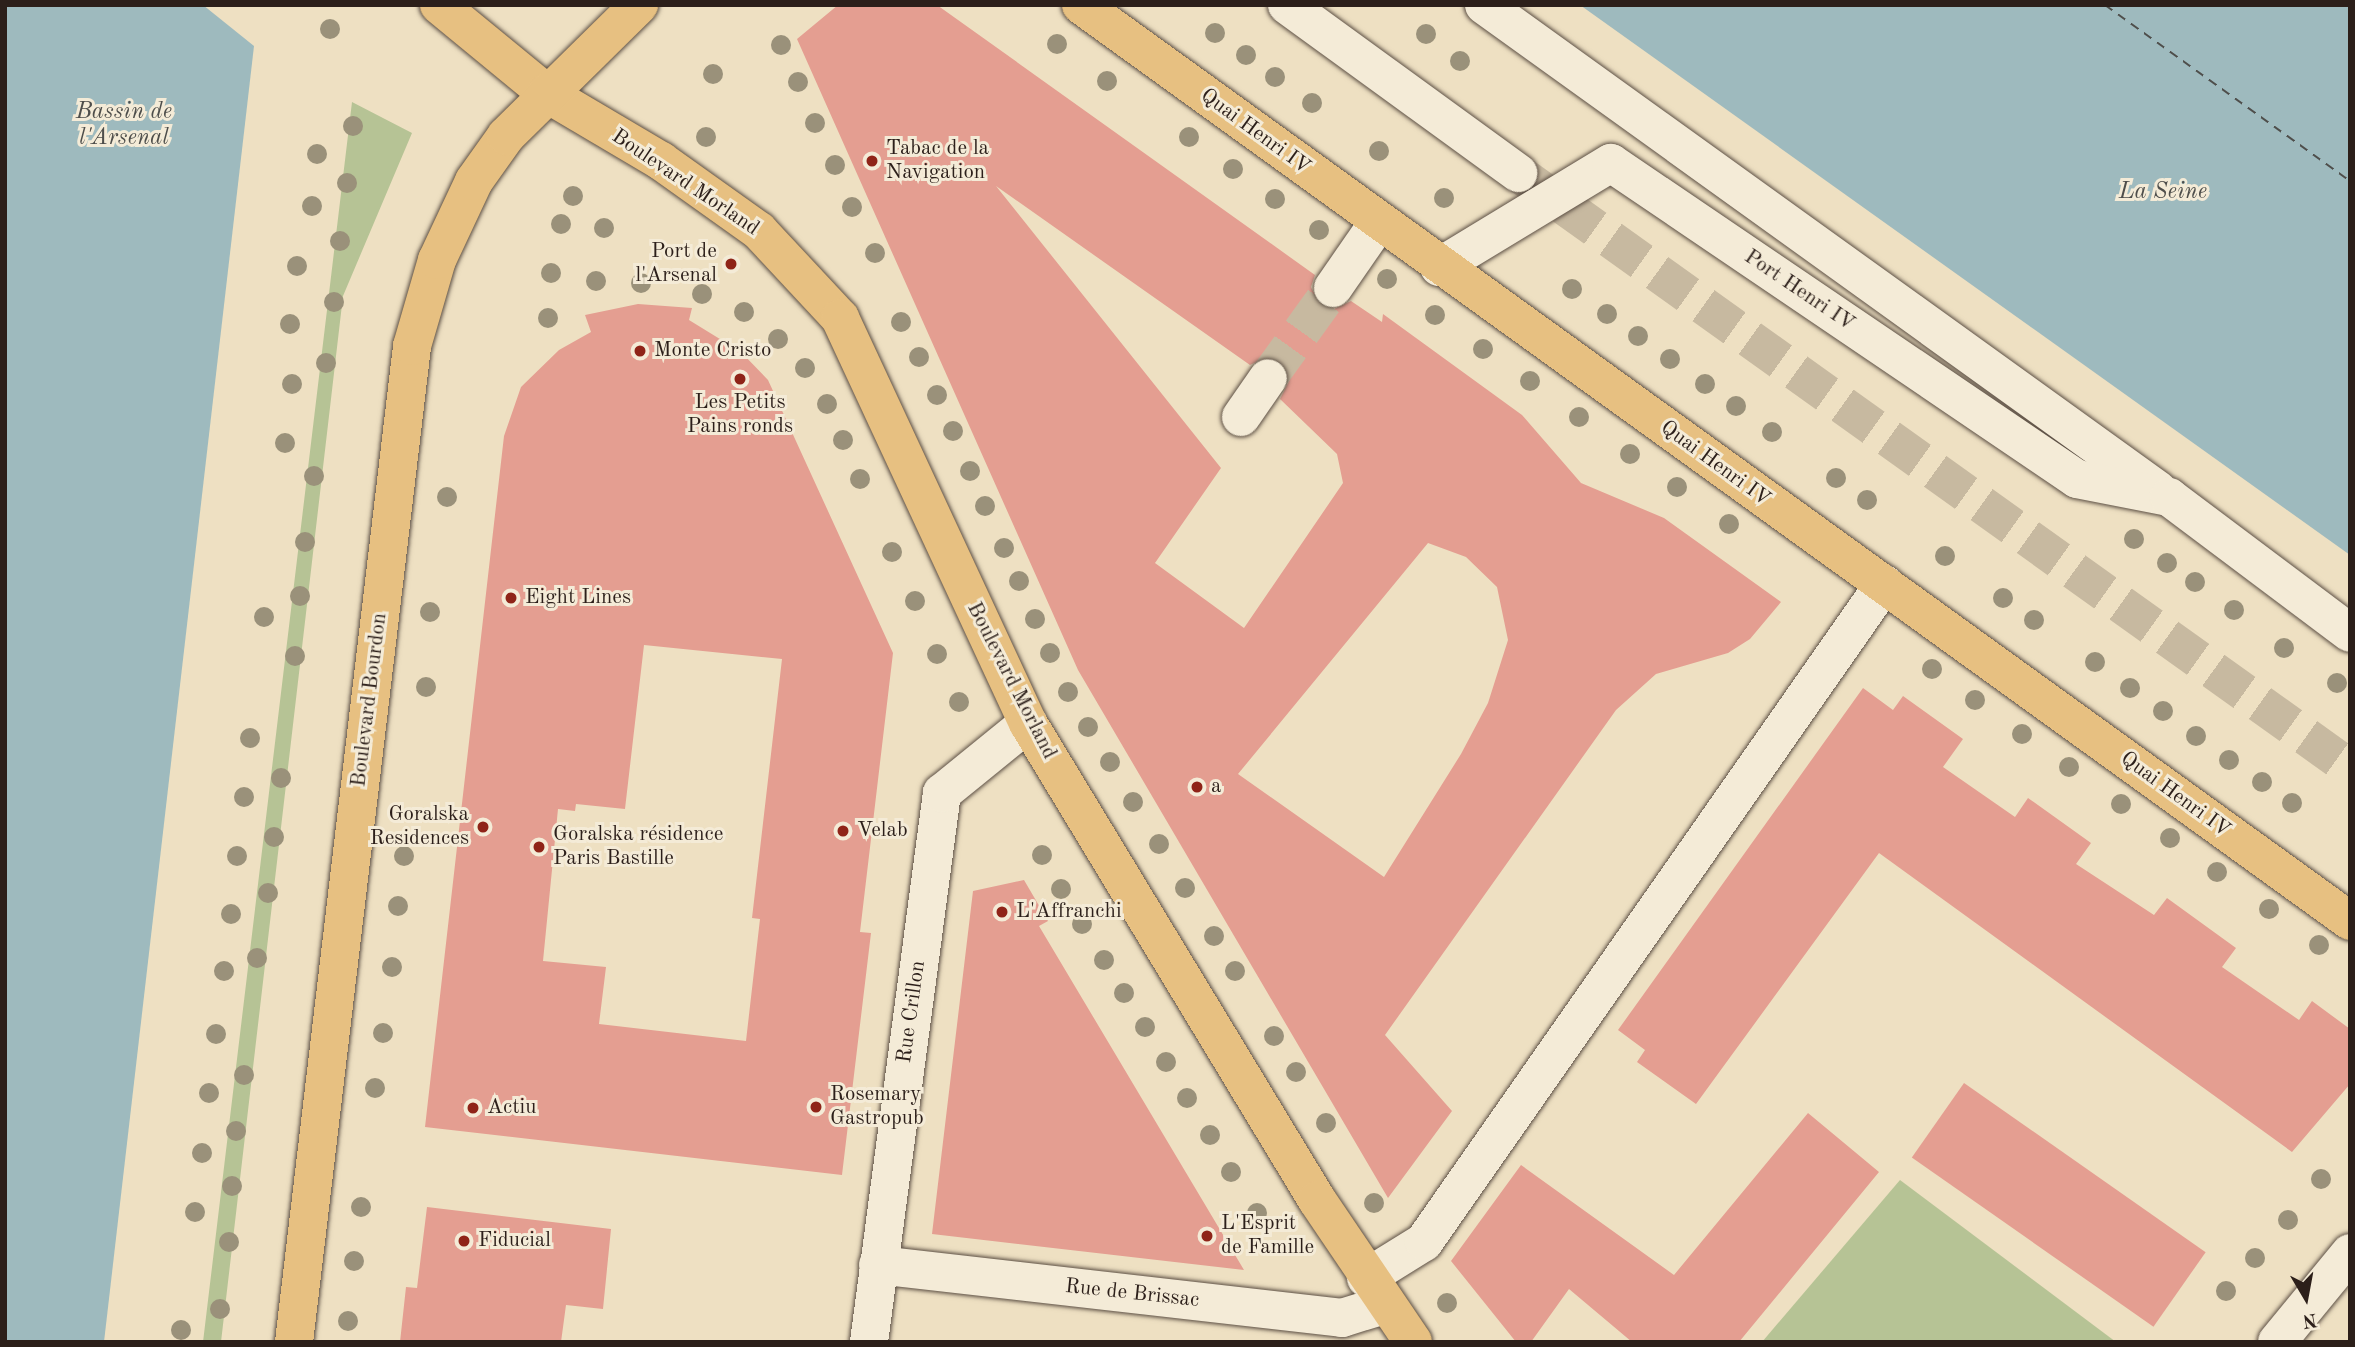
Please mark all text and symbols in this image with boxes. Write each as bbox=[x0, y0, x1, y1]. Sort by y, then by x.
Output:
street label: Quai Henri IV bbox=[1195, 84, 1315, 180]
water label: Bassin de l'Arsenal bbox=[76, 98, 172, 152]
street label: Boulevard Morland bbox=[606, 124, 764, 242]
place label: Tabac de la Navigation bbox=[886, 136, 989, 186]
marker: Tabac de la Navigation bbox=[864, 153, 880, 169]
water label: La Seine bbox=[2119, 178, 2207, 206]
place label: Port de l'Arsenal bbox=[635, 239, 717, 289]
street label: Port Henri IV bbox=[1739, 245, 1859, 337]
marker: Port de l'Arsenal bbox=[723, 256, 739, 272]
place label: Monte Cristo bbox=[654, 338, 771, 364]
marker: Monte Cristo bbox=[632, 343, 648, 359]
marker: Les Petits Pains ronds bbox=[732, 371, 748, 387]
place label: Les Petits Pains ronds bbox=[687, 390, 793, 440]
street label: Quai Henri IV bbox=[1655, 416, 1775, 512]
place label: Eight Lines bbox=[525, 585, 631, 611]
marker: Eight Lines bbox=[503, 590, 519, 606]
street label: Boulevard Morland bbox=[961, 598, 1061, 764]
street label: Boulevard Bourdon bbox=[347, 612, 393, 788]
street label: Quai Henri IV bbox=[2115, 747, 2235, 843]
place label: a bbox=[1211, 774, 1221, 800]
marker: a bbox=[1189, 779, 1205, 795]
place label: Goralska Residences bbox=[370, 802, 469, 852]
place label: Velab bbox=[857, 818, 908, 844]
marker: Goralska Residences bbox=[475, 819, 491, 835]
place label: Goralska résidence Paris Bastille bbox=[553, 822, 723, 872]
marker: Velab bbox=[835, 823, 851, 839]
marker: Goralska résidence Paris Bastille bbox=[531, 839, 547, 855]
place label: L'Affranchi bbox=[1016, 899, 1122, 925]
marker: L'Affranchi bbox=[994, 904, 1010, 920]
street label: Rue Crillon bbox=[892, 959, 932, 1065]
place label: Rosemary Gastropub bbox=[830, 1082, 924, 1132]
place label: Actiu bbox=[487, 1095, 536, 1121]
marker: Rosemary Gastropub bbox=[808, 1099, 824, 1115]
marker: Actiu bbox=[465, 1100, 481, 1116]
place label: L'Esprit de Famille bbox=[1221, 1211, 1314, 1261]
place label: Fiducial bbox=[478, 1228, 551, 1254]
marker: L'Esprit de Famille bbox=[1199, 1228, 1215, 1244]
marker: Fiducial bbox=[456, 1233, 472, 1249]
north arrow bbox=[2271, 1263, 2341, 1333]
street label: Rue de Brissac bbox=[1064, 1274, 1200, 1314]
text: N bbox=[2301, 1309, 2319, 1330]

